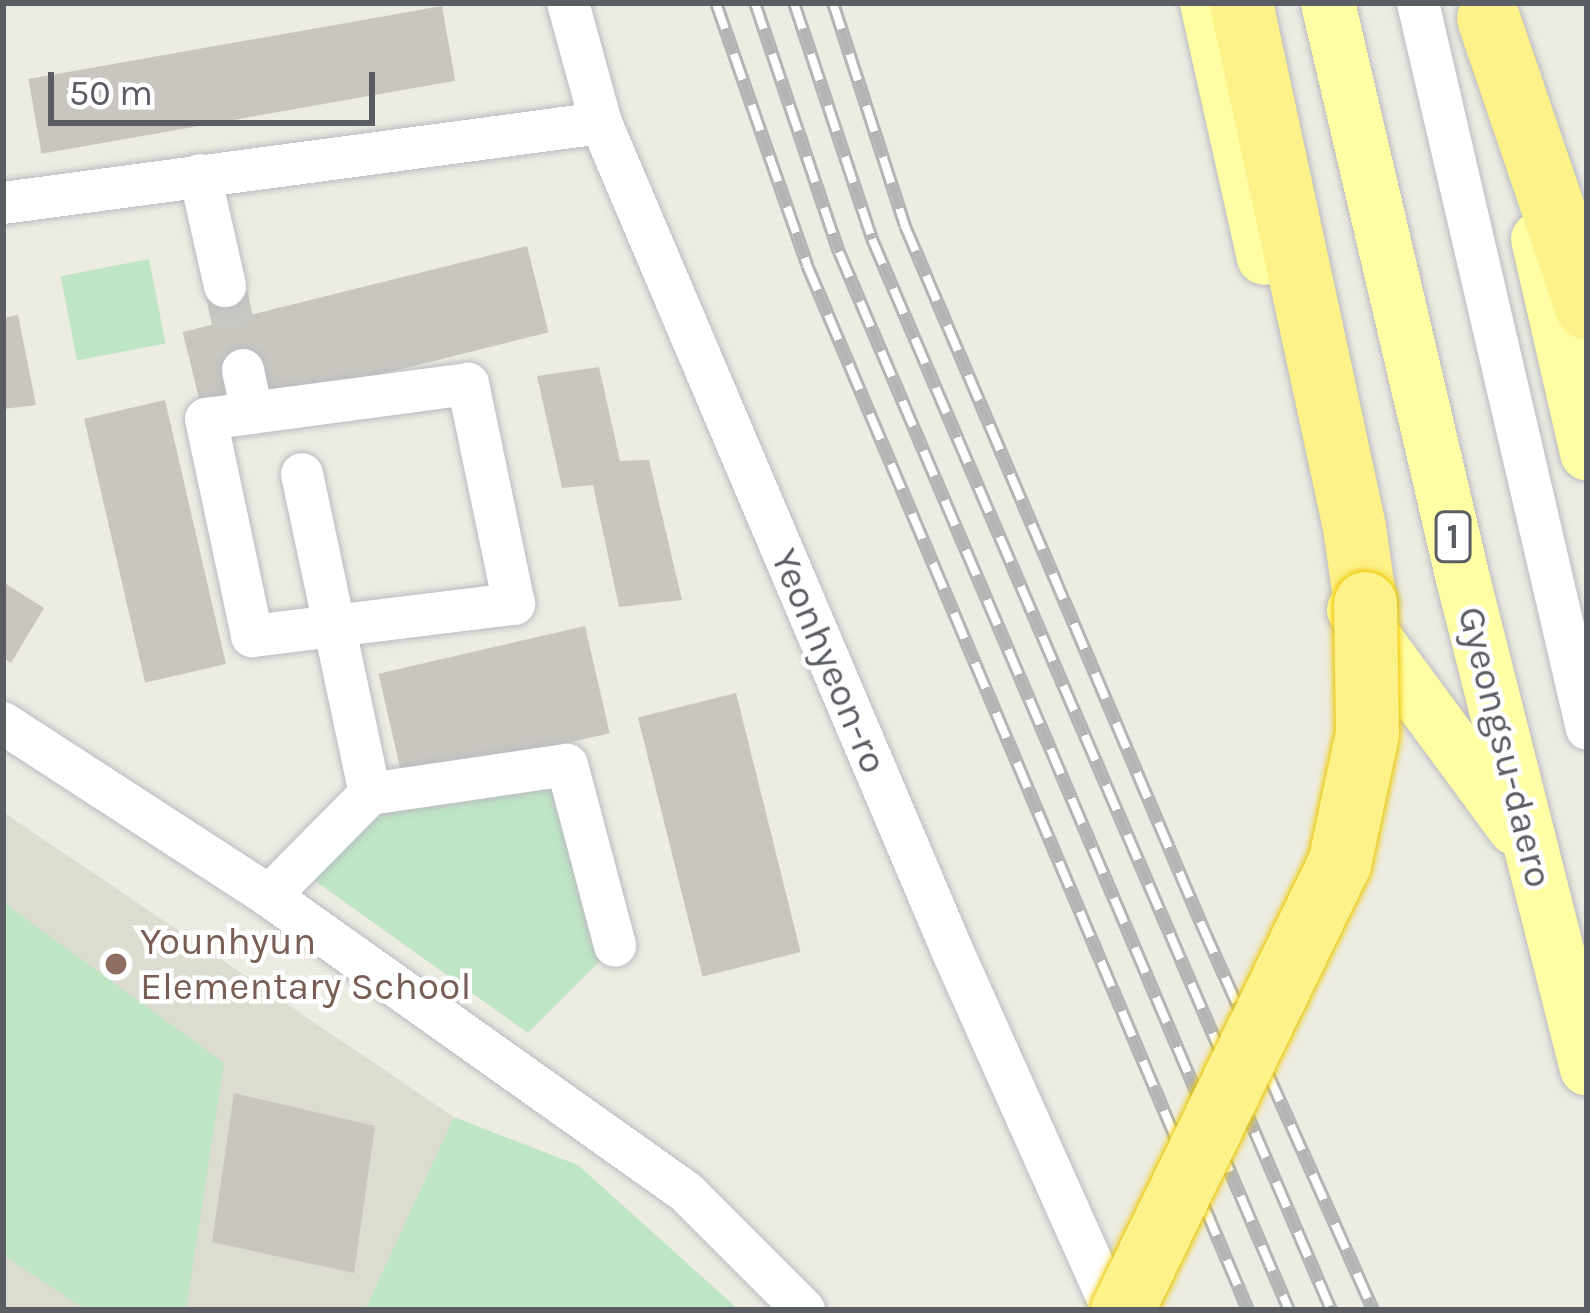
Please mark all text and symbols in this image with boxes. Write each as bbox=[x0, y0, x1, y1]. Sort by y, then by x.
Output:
scale bar bbox=[54, 48, 381, 122]
text: 50 m bbox=[69, 72, 153, 114]
road number: 1 bbox=[1432, 507, 1474, 567]
street label: Yeonhyeon-ro bbox=[761, 542, 897, 780]
street label: Gyeongsu-daero bbox=[1447, 602, 1563, 892]
place label: Younhyun Elementary School bbox=[140, 919, 471, 1010]
marker: Younhyun Elementary School bbox=[103, 951, 129, 977]

